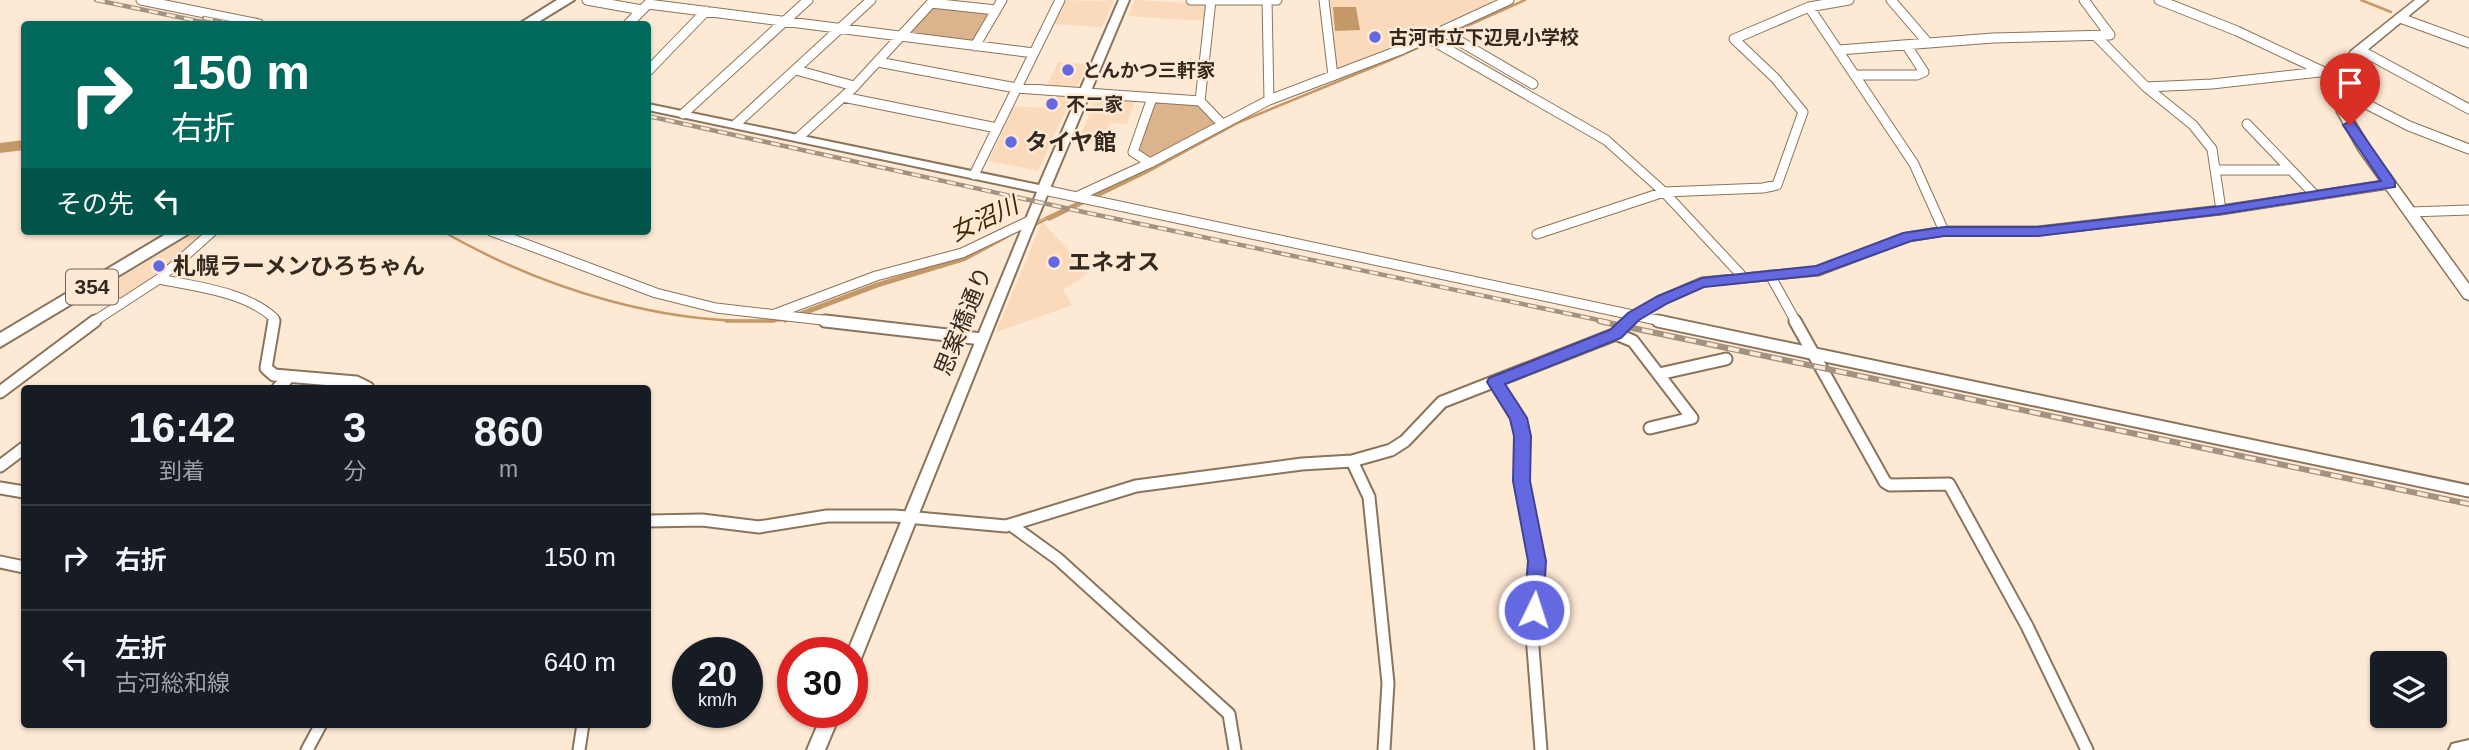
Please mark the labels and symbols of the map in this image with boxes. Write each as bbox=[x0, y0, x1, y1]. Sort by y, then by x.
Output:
place label: 古河市立下辺見小学校 bbox=[1389, 27, 1579, 48]
marker: 古河市立下辺見小学校 bbox=[1367, 29, 1383, 45]
pin bbox=[2320, 53, 2380, 125]
place label: とんかつ三軒家 bbox=[1082, 60, 1215, 81]
marker: とんかつ三軒家 bbox=[1060, 62, 1076, 78]
place label: 不二家 bbox=[1066, 94, 1123, 115]
marker: 不二家 bbox=[1044, 96, 1060, 112]
place label: タイヤ館 bbox=[1025, 129, 1116, 155]
marker: タイヤ館 bbox=[1003, 134, 1019, 150]
water label: 女沼川 bbox=[945, 190, 1025, 246]
place label: エネオス bbox=[1068, 249, 1160, 275]
place label: 札幌ラーメンひろちゃん bbox=[173, 253, 425, 279]
marker: エネオス bbox=[1046, 254, 1062, 270]
marker: 札幌ラーメンひろちゃん bbox=[151, 258, 167, 274]
street label: 思案橋通り bbox=[929, 263, 997, 379]
road number: 354 bbox=[66, 270, 118, 304]
position arrow bbox=[1497, 573, 1571, 647]
speed limit sign: 30 bbox=[777, 637, 868, 728]

